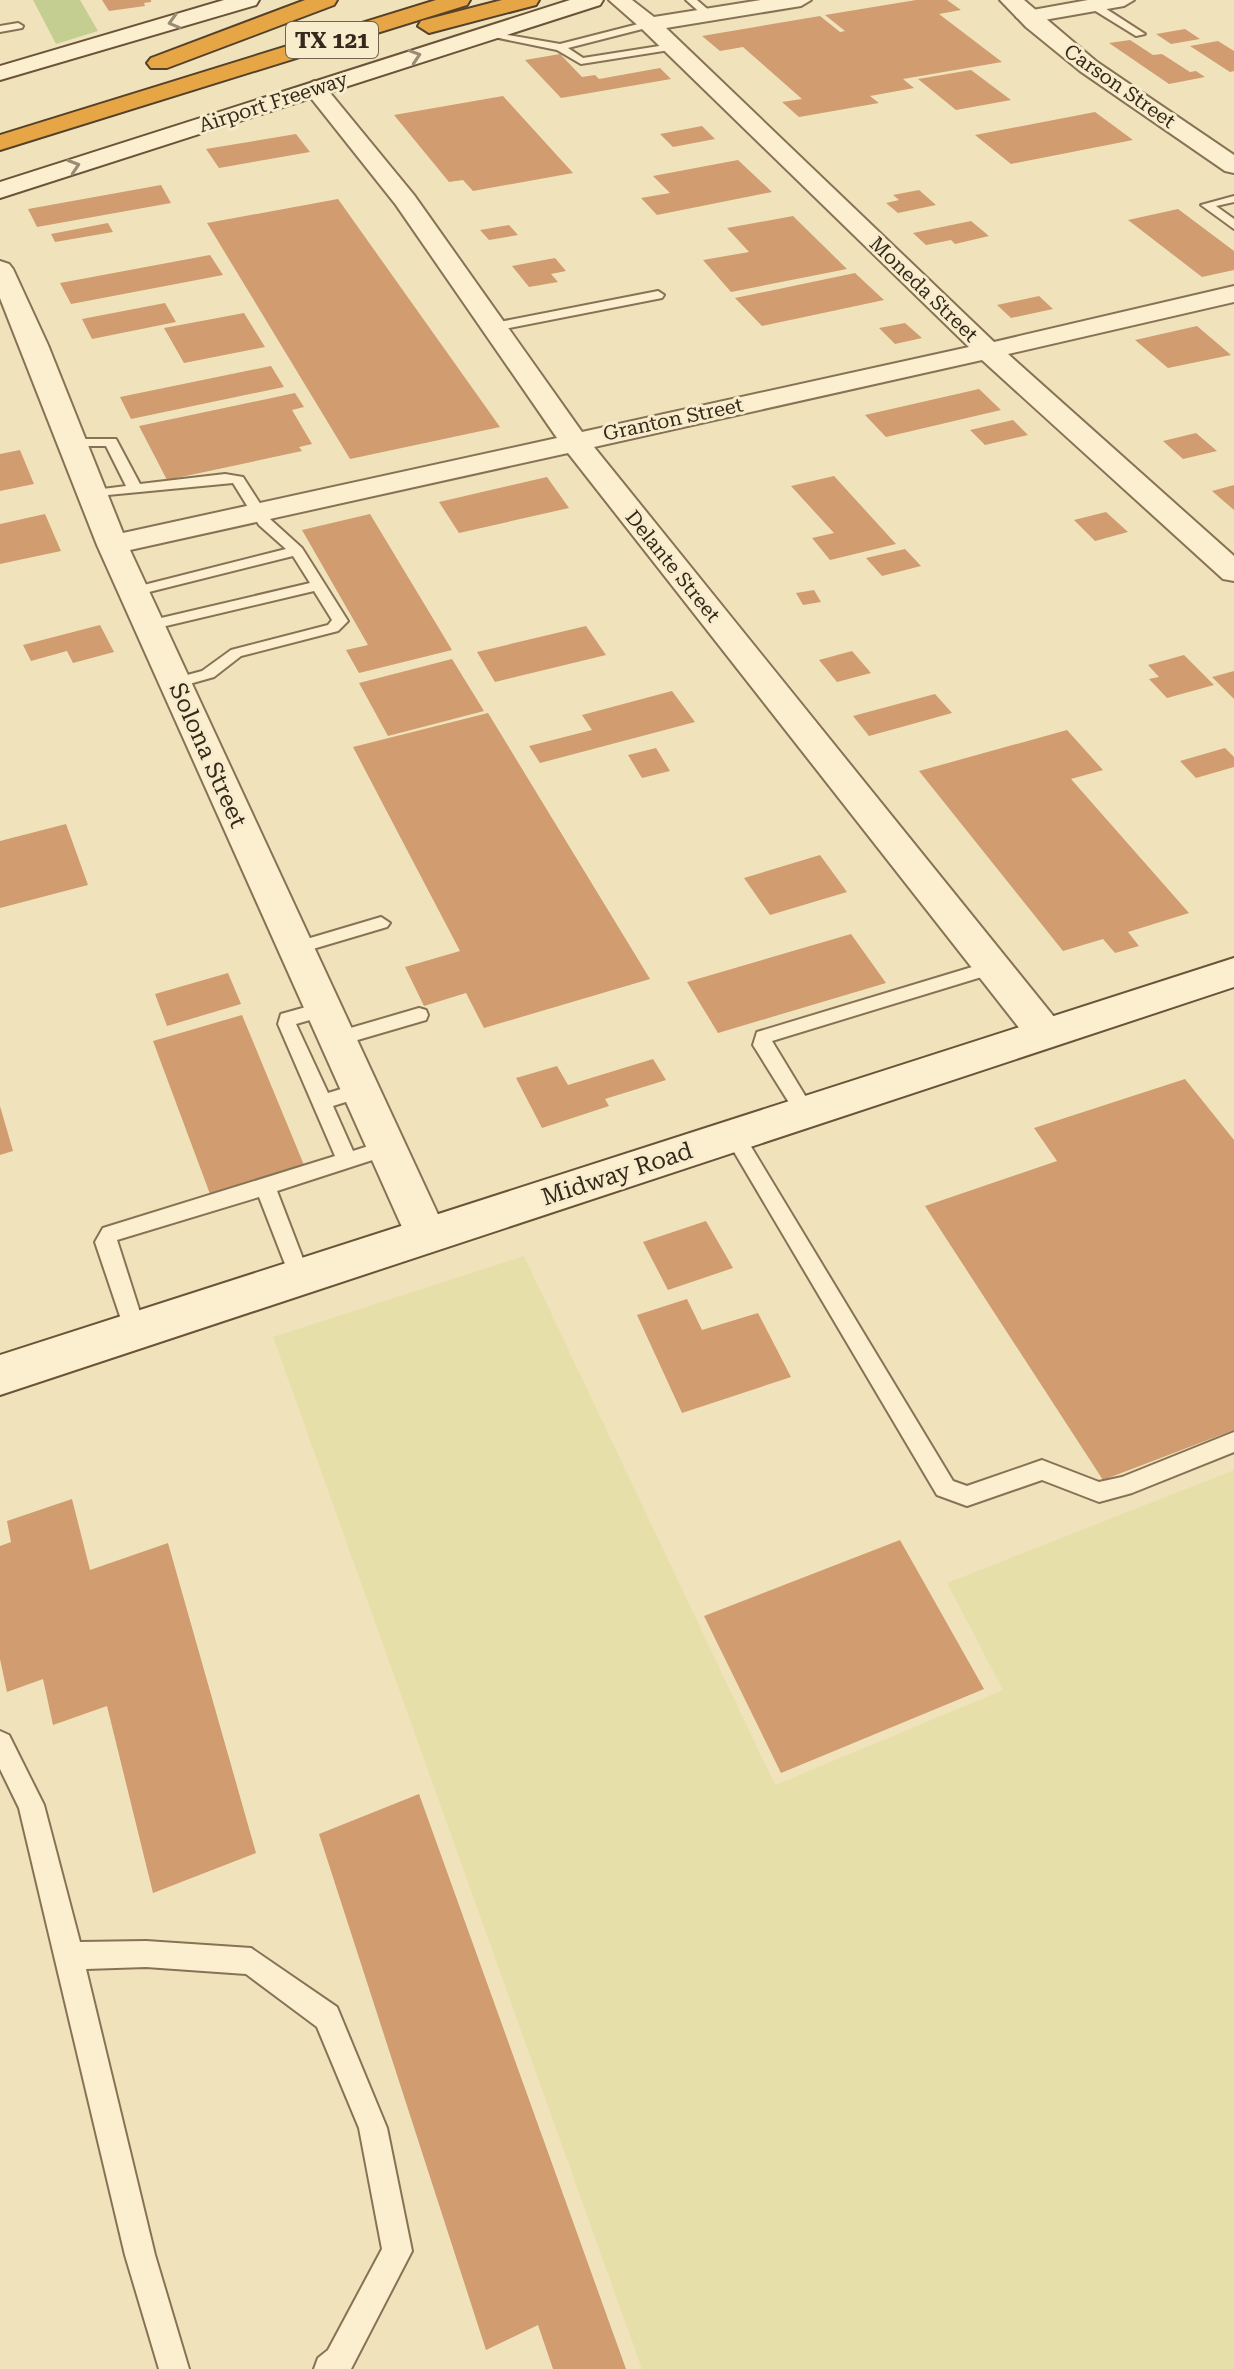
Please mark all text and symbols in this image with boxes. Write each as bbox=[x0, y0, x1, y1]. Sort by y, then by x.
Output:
one-way arrow bbox=[167, 13, 181, 29]
road number: TX 121 bbox=[286, 22, 378, 58]
street label: Carson Street bbox=[1060, 39, 1181, 134]
one-way arrow bbox=[407, 50, 421, 66]
street label: Airport Freeway bbox=[196, 67, 351, 137]
one-way arrow bbox=[67, 160, 81, 176]
street label: Moneda Street bbox=[865, 231, 984, 347]
street label: Granton Street bbox=[601, 392, 746, 446]
street label: Delante Street bbox=[621, 505, 726, 627]
street label: Solona Street bbox=[164, 678, 252, 832]
street label: Midway Road bbox=[538, 1136, 696, 1212]

